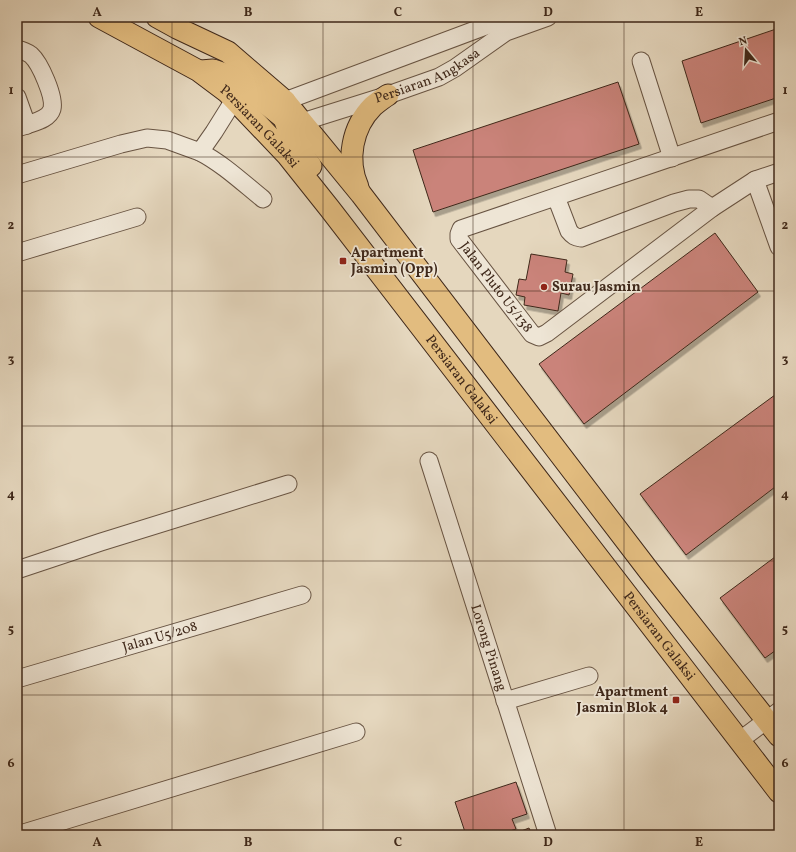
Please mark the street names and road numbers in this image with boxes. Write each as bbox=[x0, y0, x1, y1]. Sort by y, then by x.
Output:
street label: Persiaran Angkasa bbox=[372, 44, 484, 108]
street label: Persiaran Galaksi bbox=[216, 80, 303, 172]
street label: Jalan Pluto U5/138 bbox=[455, 238, 537, 337]
street label: Persiaran Galaksi bbox=[421, 331, 502, 428]
street label: Persiaran Galaksi bbox=[619, 588, 700, 685]
street label: Lorong Pinang bbox=[466, 602, 511, 694]
street label: Jalan U5/208 bbox=[120, 617, 200, 657]

